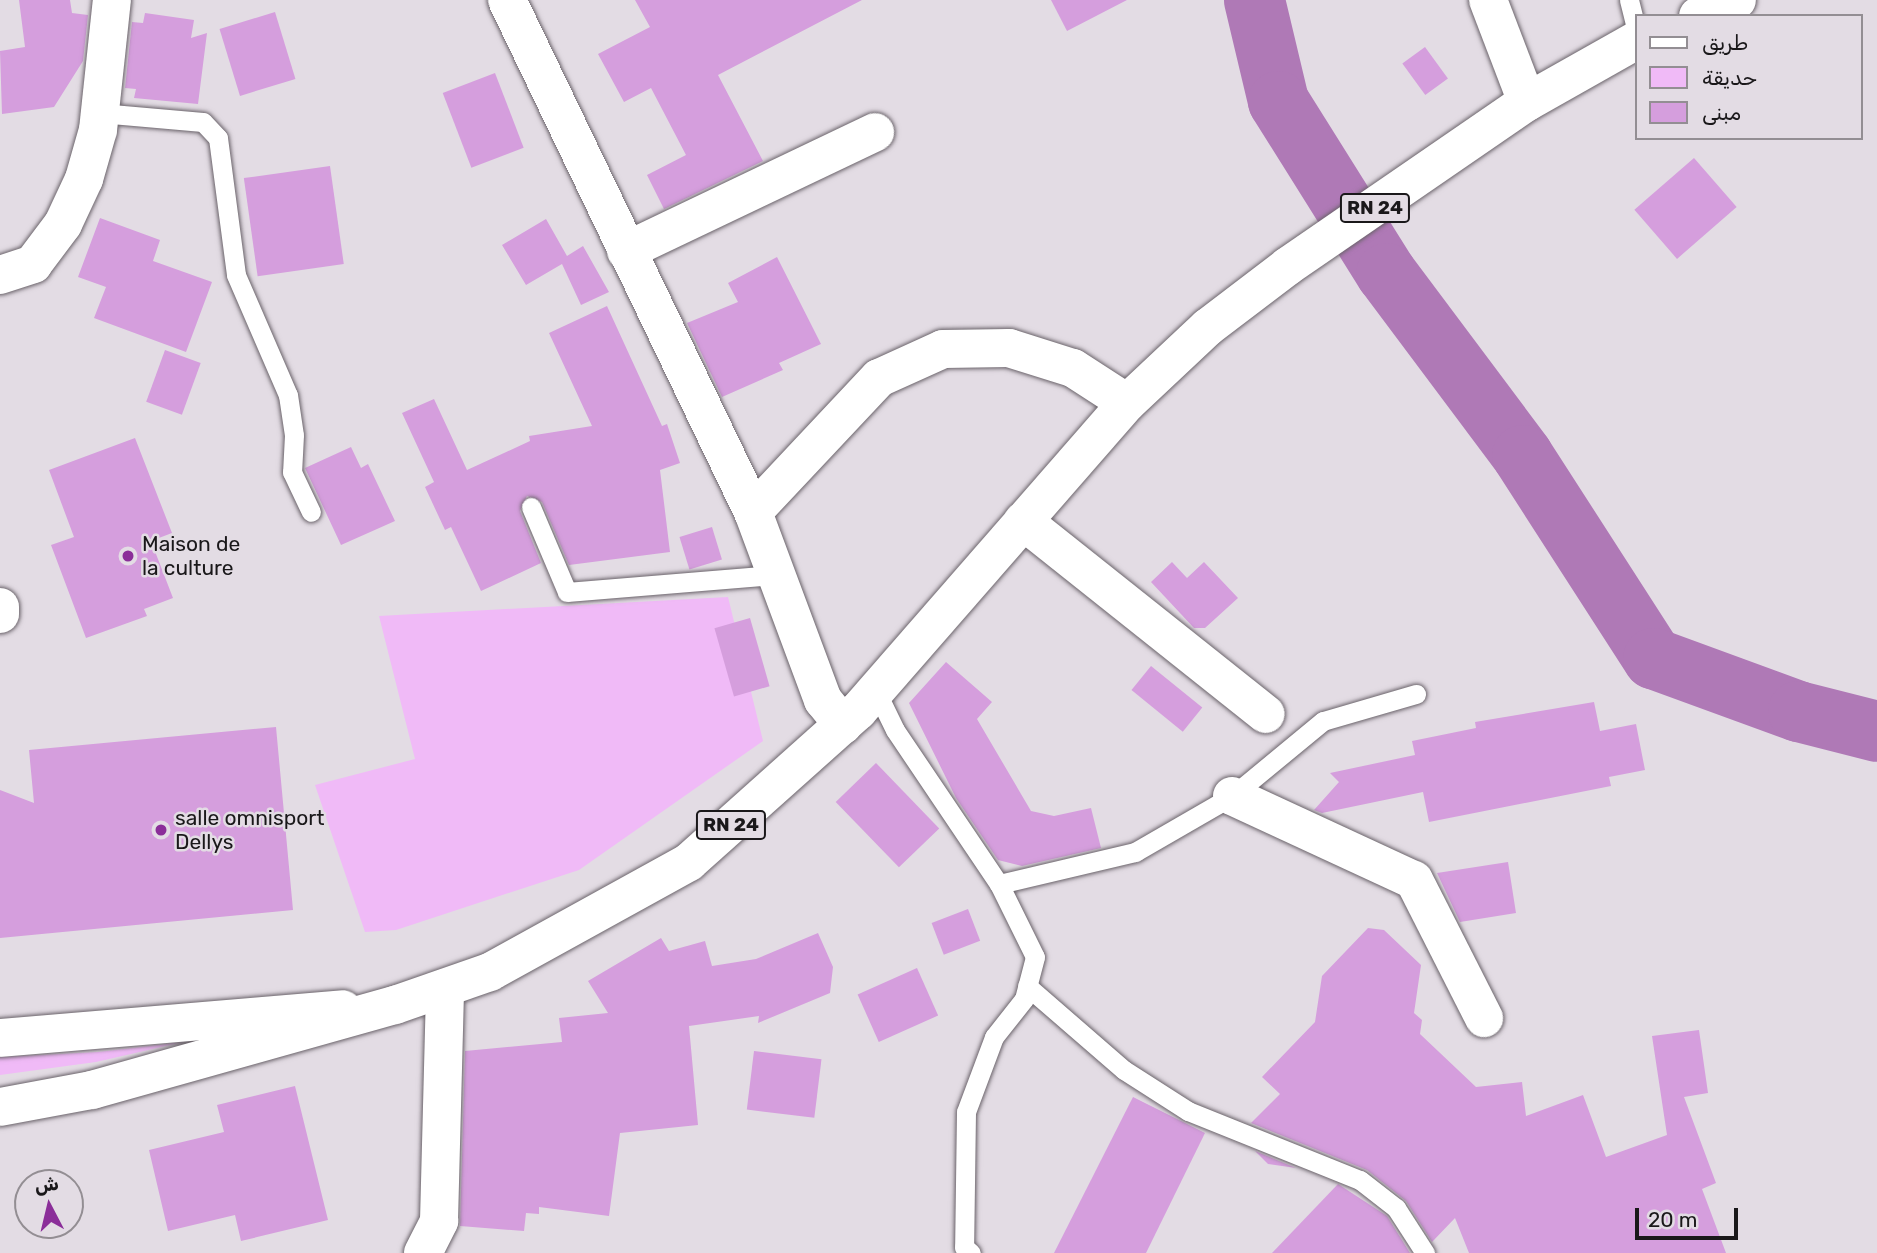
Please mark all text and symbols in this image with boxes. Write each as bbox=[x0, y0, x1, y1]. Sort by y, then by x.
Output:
legend bbox=[1636, 14, 1863, 140]
text: طريق bbox=[1702, 30, 1748, 55]
text: حديقة bbox=[1702, 65, 1757, 90]
text: مبنى bbox=[1702, 100, 1741, 125]
road number: RN 24 bbox=[1338, 192, 1412, 224]
place label: Maison de la culture bbox=[142, 531, 240, 581]
marker: Maison de la culture bbox=[120, 548, 136, 564]
place label: salle omnisport Dellys bbox=[175, 805, 324, 855]
road number: RN 24 bbox=[694, 810, 768, 840]
marker: salle omnisport Dellys bbox=[153, 822, 169, 838]
north arrow bbox=[14, 1169, 84, 1239]
text: ش bbox=[33, 1172, 60, 1198]
scale bar bbox=[1639, 1194, 1742, 1238]
text: 20 m bbox=[1648, 1207, 1697, 1232]

